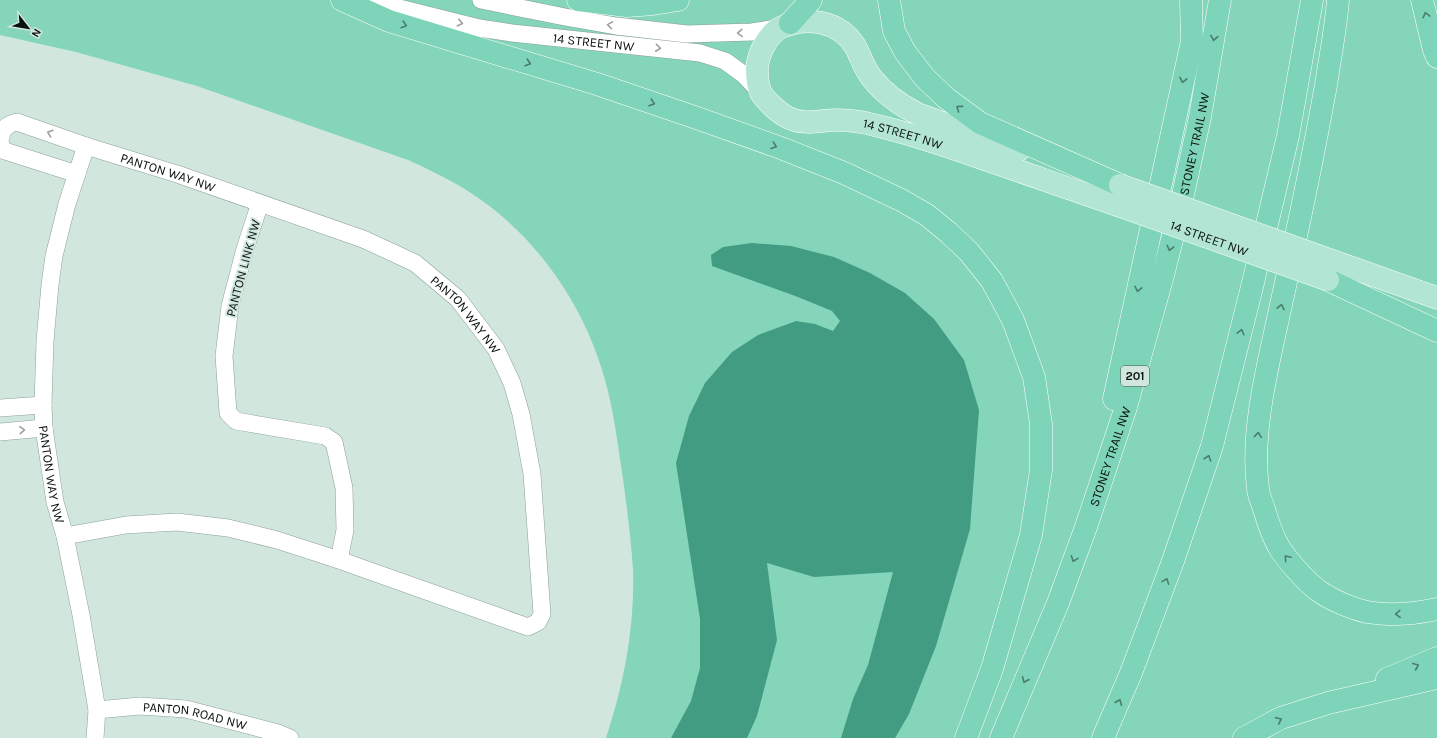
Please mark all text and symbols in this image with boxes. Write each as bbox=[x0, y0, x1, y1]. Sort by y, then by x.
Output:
north arrow bbox=[8, 8, 48, 48]
one-way arrow bbox=[1422, 12, 1430, 18]
one-way arrow bbox=[456, 19, 463, 27]
one-way arrow bbox=[400, 20, 407, 29]
one-way arrow bbox=[607, 21, 614, 30]
text: N bbox=[29, 26, 44, 40]
one-way arrow bbox=[737, 28, 743, 37]
street label: 14 STREET NW bbox=[552, 30, 636, 54]
one-way arrow bbox=[1210, 35, 1218, 42]
one-way arrow bbox=[655, 43, 661, 52]
one-way arrow bbox=[524, 58, 531, 67]
one-way arrow bbox=[1180, 77, 1188, 83]
street label: STONEY TRAIL NW bbox=[1176, 91, 1212, 196]
one-way arrow bbox=[648, 98, 655, 106]
one-way arrow bbox=[957, 106, 964, 113]
street label: 14 STREET NW bbox=[862, 115, 945, 152]
one-way arrow bbox=[46, 130, 53, 138]
one-way arrow bbox=[771, 141, 778, 150]
street label: PANTON WAY NW bbox=[119, 150, 218, 195]
street label: PANTON LINK NW bbox=[223, 217, 263, 318]
street label: 14 STREET NW bbox=[1168, 217, 1251, 259]
one-way arrow bbox=[1166, 244, 1175, 251]
street label: PANTON WAY NW bbox=[428, 272, 504, 356]
one-way arrow bbox=[1135, 286, 1143, 293]
one-way arrow bbox=[1276, 304, 1284, 311]
one-way arrow bbox=[1236, 329, 1244, 336]
road number: 201 bbox=[1121, 366, 1149, 386]
street label: STONEY TRAIL NW bbox=[1086, 404, 1133, 508]
street label: PANTON WAY NW bbox=[36, 424, 68, 525]
one-way arrow bbox=[19, 425, 25, 434]
one-way arrow bbox=[1253, 432, 1262, 438]
one-way arrow bbox=[1203, 455, 1212, 462]
one-way arrow bbox=[1285, 555, 1292, 563]
one-way arrow bbox=[1070, 556, 1078, 563]
one-way arrow bbox=[1161, 578, 1169, 585]
one-way arrow bbox=[1395, 610, 1401, 618]
one-way arrow bbox=[1413, 663, 1420, 671]
one-way arrow bbox=[1022, 675, 1030, 683]
street label: PANTON ROAD NW bbox=[142, 699, 249, 732]
one-way arrow bbox=[1114, 699, 1122, 706]
one-way arrow bbox=[1274, 717, 1282, 725]

